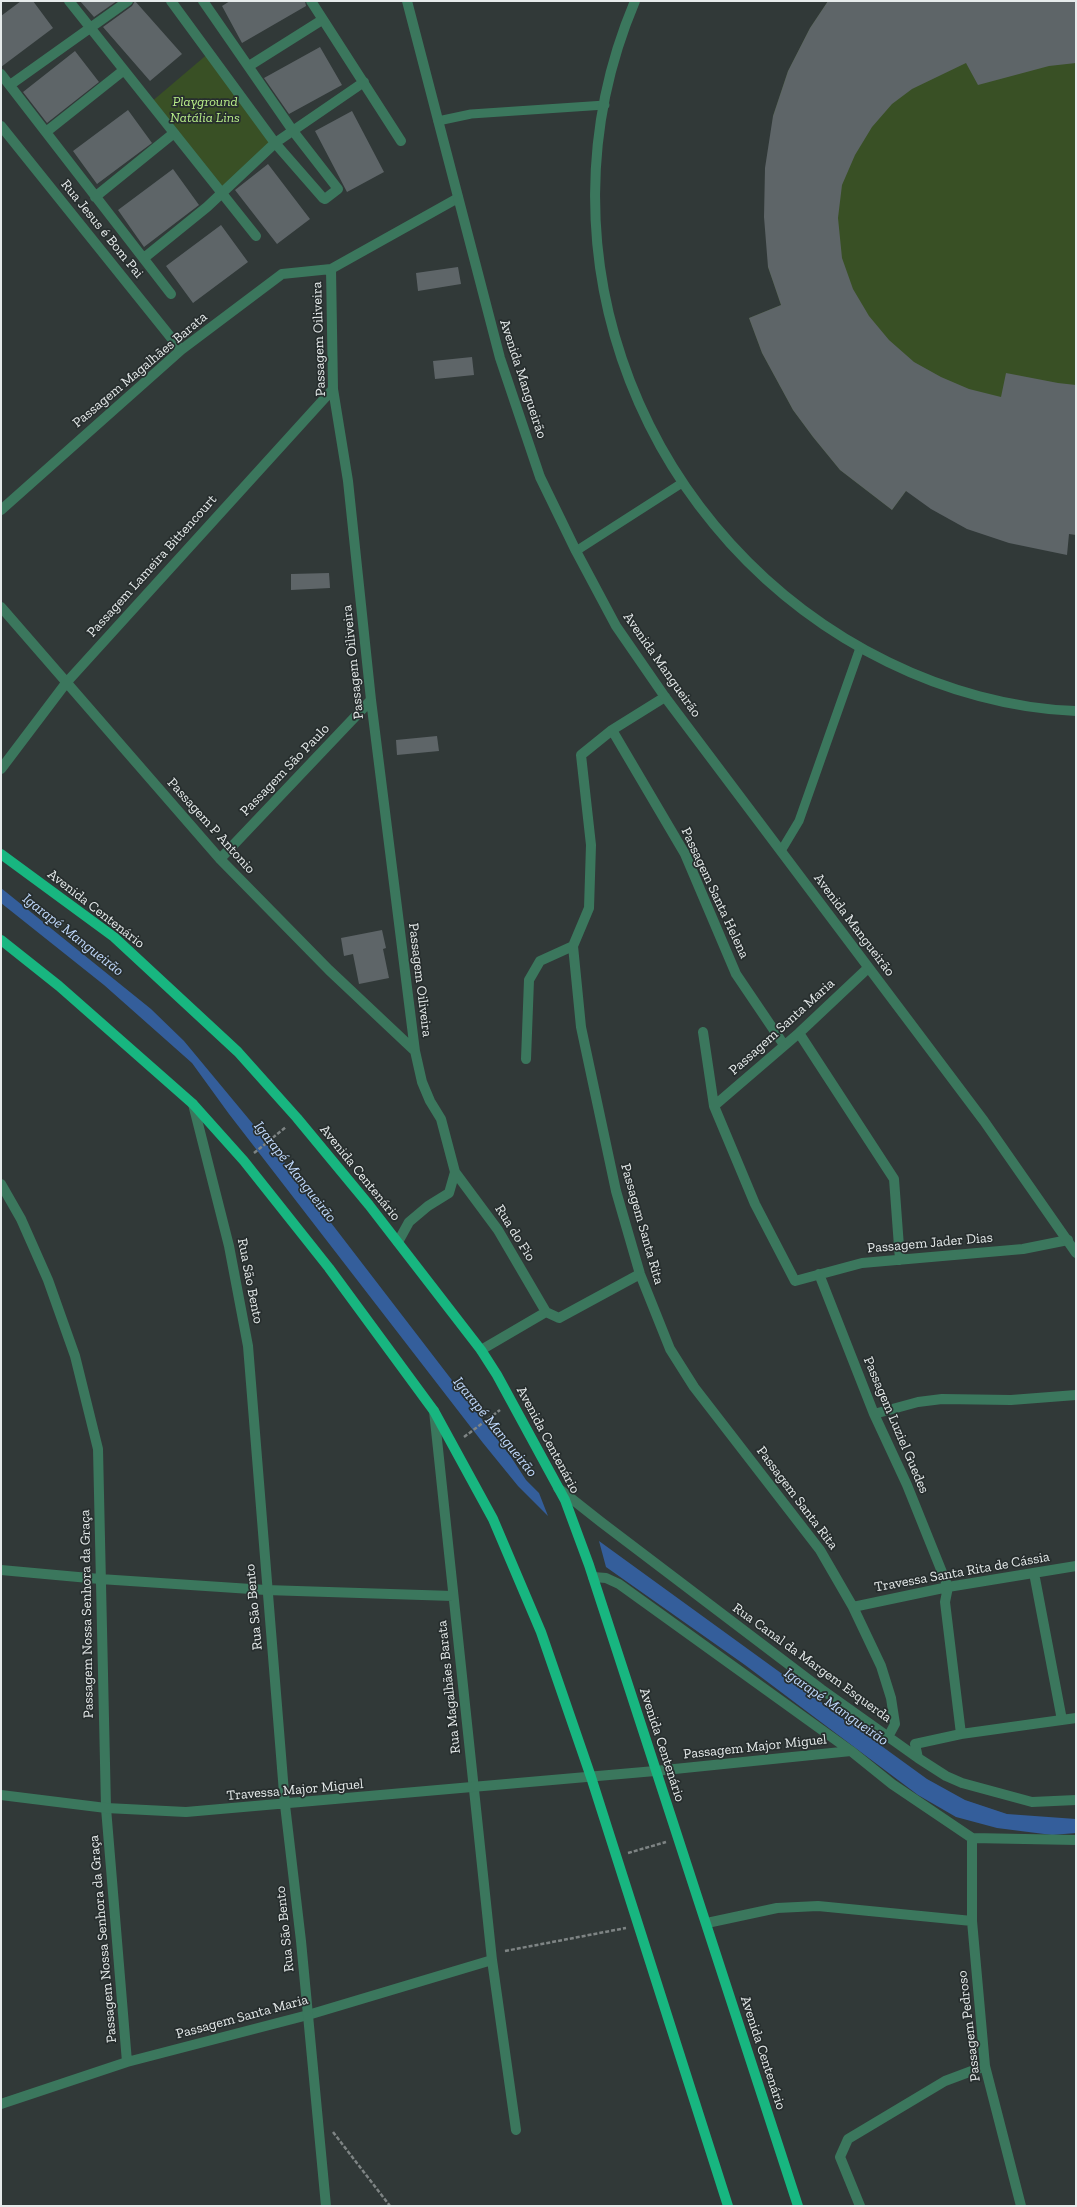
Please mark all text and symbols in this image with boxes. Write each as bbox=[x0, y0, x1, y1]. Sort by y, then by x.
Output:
park label: Playground Natália Lins bbox=[170, 94, 240, 126]
street label: Rua Jesus é Bom Pai bbox=[57, 176, 147, 282]
street label: Passagem Oiliveira bbox=[309, 281, 329, 397]
street label: Passagem Magalhães Barata bbox=[69, 309, 211, 431]
street label: Avenida Mangueirão bbox=[496, 317, 550, 441]
street label: Passagem Lameira Bittencourt bbox=[84, 491, 220, 641]
street label: Passagem Oiliveira bbox=[339, 604, 367, 720]
street label: Avenida Mangueirão bbox=[619, 609, 705, 721]
street label: Passagem São Paulo bbox=[237, 721, 333, 819]
street label: Passagem P Antonio bbox=[164, 775, 258, 877]
street label: Passagem Santa Helena bbox=[677, 825, 753, 961]
street label: Avenida Centenário bbox=[44, 866, 148, 952]
street label: Avenida Mangueirão bbox=[810, 870, 898, 980]
water label: Igarapé Mangueirão bbox=[19, 890, 127, 980]
street label: Passagem Oiliveira bbox=[405, 922, 435, 1038]
street label: Passagem Santa Maria bbox=[726, 975, 838, 1079]
water label: Igarapé Mangueirão bbox=[250, 1118, 340, 1226]
street label: Avenida Centenário bbox=[316, 1122, 404, 1224]
street label: Passagem Santa Rita bbox=[617, 1162, 667, 1286]
street label: Rua do Fio bbox=[491, 1202, 539, 1264]
street label: Passagem Jader Dias bbox=[866, 1229, 994, 1257]
street label: Rua São Bento bbox=[234, 1237, 266, 1325]
street label: Passagem Luziel Guedes bbox=[860, 1354, 932, 1496]
water label: Igarapé Mangueirão bbox=[449, 1373, 541, 1481]
street label: Avenida Centenário bbox=[513, 1384, 583, 1496]
street label: Passagem Santa Rita bbox=[753, 1443, 841, 1553]
street label: Passagem Nossa Senhora da Graça bbox=[77, 1509, 97, 1719]
street label: Travessa Santa Rita de Cássia bbox=[873, 1548, 1051, 1596]
street label: Rua São Bento bbox=[242, 1563, 266, 1651]
street label: Rua Canal da Margem Esquerda bbox=[729, 1600, 895, 1726]
street label: Rua Magalhães Barata bbox=[434, 1620, 464, 1754]
water label: Igarapé Mangueirão bbox=[780, 1664, 892, 1750]
street label: Avenida Centenário bbox=[636, 1686, 688, 1804]
street label: Passagem Major Miguel bbox=[682, 1731, 828, 1763]
street label: Travessa Major Miguel bbox=[226, 1776, 364, 1804]
street label: Passagem Nossa Senhora da Graça bbox=[86, 1834, 120, 2044]
street label: Rua São Bento bbox=[272, 1885, 298, 1973]
street label: Passagem Pedroso bbox=[954, 1970, 984, 2082]
street label: Passagem Santa Maria bbox=[174, 1991, 310, 2043]
street label: Avenida Centenário bbox=[737, 1994, 789, 2112]

